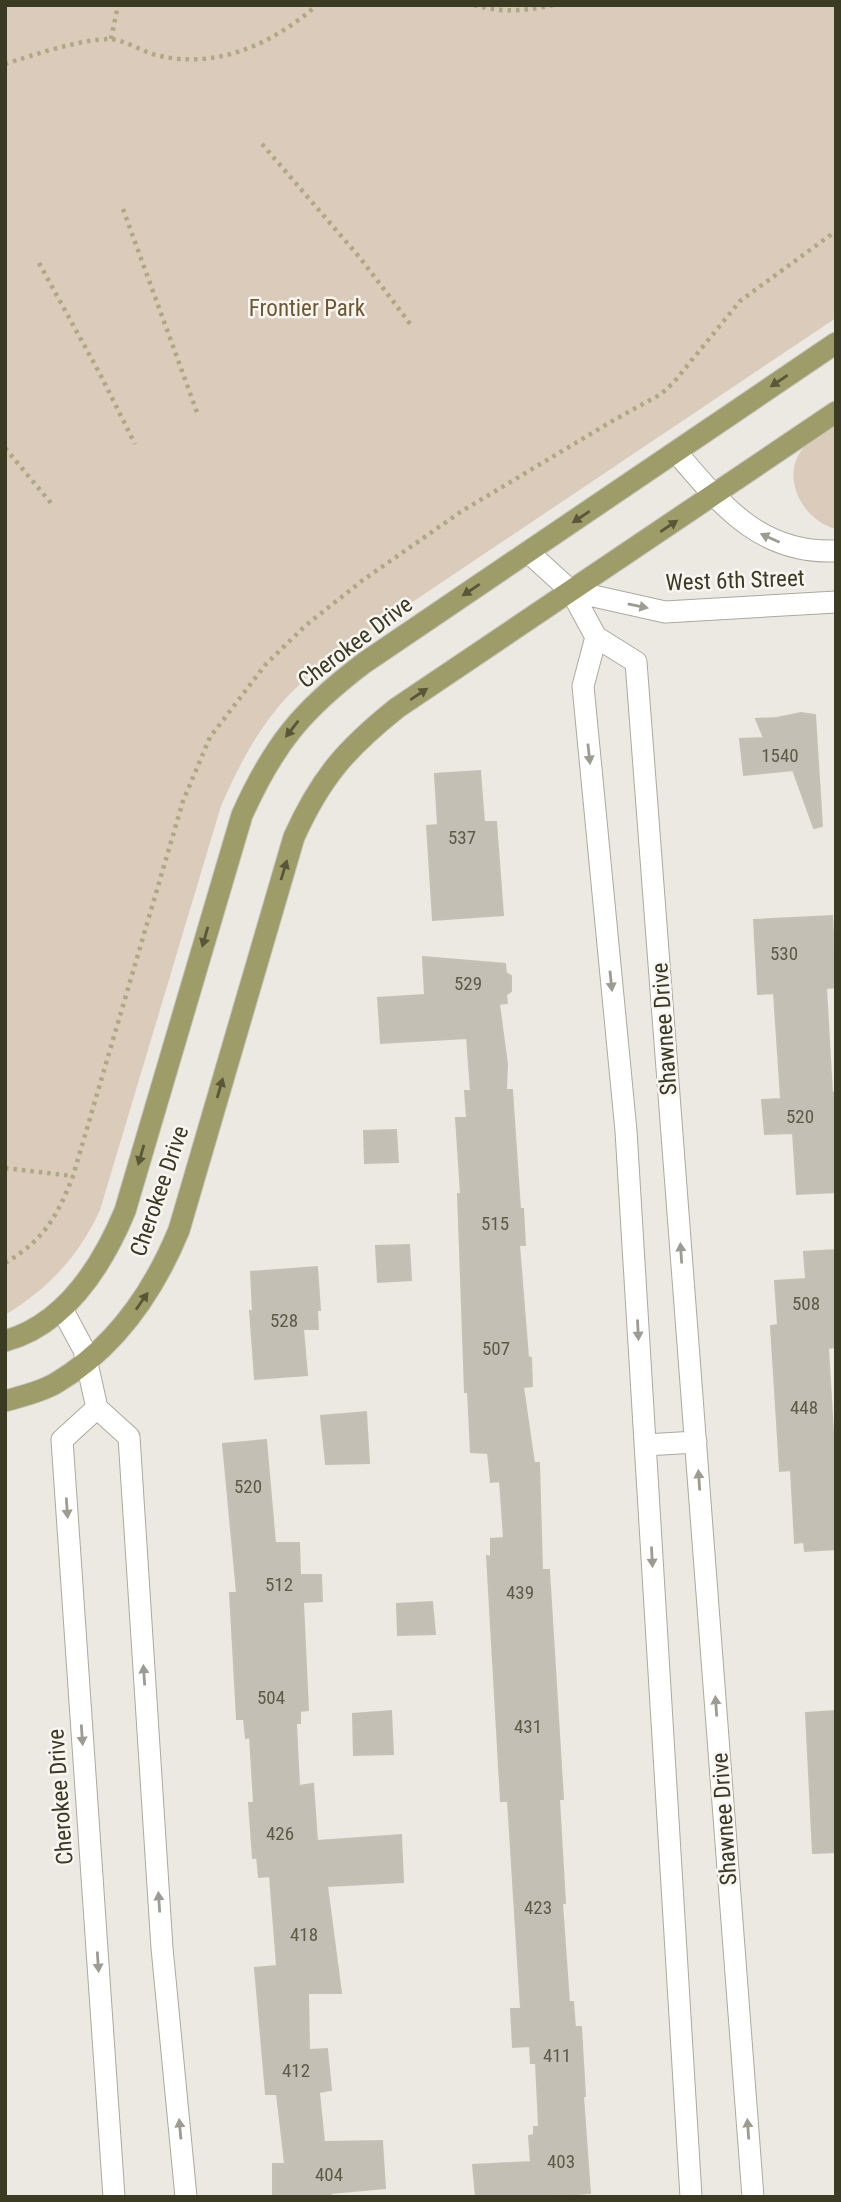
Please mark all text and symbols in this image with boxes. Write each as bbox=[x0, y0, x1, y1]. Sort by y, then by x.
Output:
park label: Frontier Park bbox=[249, 295, 366, 322]
one-way arrow bbox=[770, 374, 789, 387]
one-way arrow bbox=[571, 510, 591, 523]
one-way arrow bbox=[659, 520, 679, 533]
one-way arrow bbox=[759, 532, 780, 543]
street label: West 6th Street bbox=[665, 565, 805, 596]
one-way arrow bbox=[462, 584, 481, 597]
street label: Cherokee Drive bbox=[293, 591, 418, 694]
one-way arrow bbox=[627, 601, 649, 612]
one-way arrow bbox=[409, 688, 428, 701]
one-way arrow bbox=[284, 719, 299, 737]
one-way arrow bbox=[584, 743, 595, 765]
house number: 1540 bbox=[761, 744, 799, 767]
house number: 537 bbox=[448, 826, 476, 849]
one-way arrow bbox=[279, 859, 289, 880]
one-way arrow bbox=[199, 926, 209, 947]
house number: 530 bbox=[770, 942, 798, 965]
street label: Shawnee Drive bbox=[646, 962, 683, 1096]
one-way arrow bbox=[606, 970, 617, 992]
house number: 529 bbox=[454, 972, 482, 995]
one-way arrow bbox=[216, 1077, 226, 1098]
house number: 520 bbox=[786, 1105, 814, 1128]
street label: Cherokee Drive bbox=[125, 1122, 194, 1260]
one-way arrow bbox=[136, 1145, 146, 1166]
house number: 515 bbox=[481, 1212, 509, 1235]
one-way arrow bbox=[675, 1242, 686, 1264]
one-way arrow bbox=[135, 1292, 149, 1310]
house number: 508 bbox=[792, 1292, 820, 1315]
house number: 528 bbox=[270, 1309, 298, 1332]
one-way arrow bbox=[633, 1319, 644, 1341]
house number: 507 bbox=[482, 1337, 510, 1360]
house number: 448 bbox=[790, 1396, 818, 1419]
one-way arrow bbox=[693, 1468, 704, 1490]
house number: 520 bbox=[234, 1475, 262, 1498]
one-way arrow bbox=[61, 1498, 72, 1520]
one-way arrow bbox=[647, 1546, 658, 1568]
house number: 512 bbox=[265, 1573, 293, 1596]
house number: 439 bbox=[506, 1581, 534, 1604]
one-way arrow bbox=[139, 1664, 150, 1686]
house number: 504 bbox=[257, 1686, 285, 1709]
one-way arrow bbox=[710, 1695, 721, 1717]
house number: 431 bbox=[514, 1715, 542, 1738]
one-way arrow bbox=[77, 1725, 88, 1747]
street label: Cherokee Drive bbox=[42, 1728, 79, 1866]
street label: Shawnee Drive bbox=[706, 1752, 743, 1886]
house number: 426 bbox=[266, 1822, 294, 1845]
one-way arrow bbox=[154, 1891, 165, 1913]
house number: 423 bbox=[524, 1896, 552, 1919]
house number: 418 bbox=[290, 1923, 318, 1946]
one-way arrow bbox=[92, 1952, 103, 1974]
house number: 411 bbox=[543, 2044, 571, 2067]
house number: 412 bbox=[282, 2059, 310, 2082]
one-way arrow bbox=[742, 2117, 753, 2139]
one-way arrow bbox=[174, 2118, 185, 2140]
house number: 403 bbox=[547, 2150, 575, 2173]
house number: 404 bbox=[315, 2163, 343, 2186]

